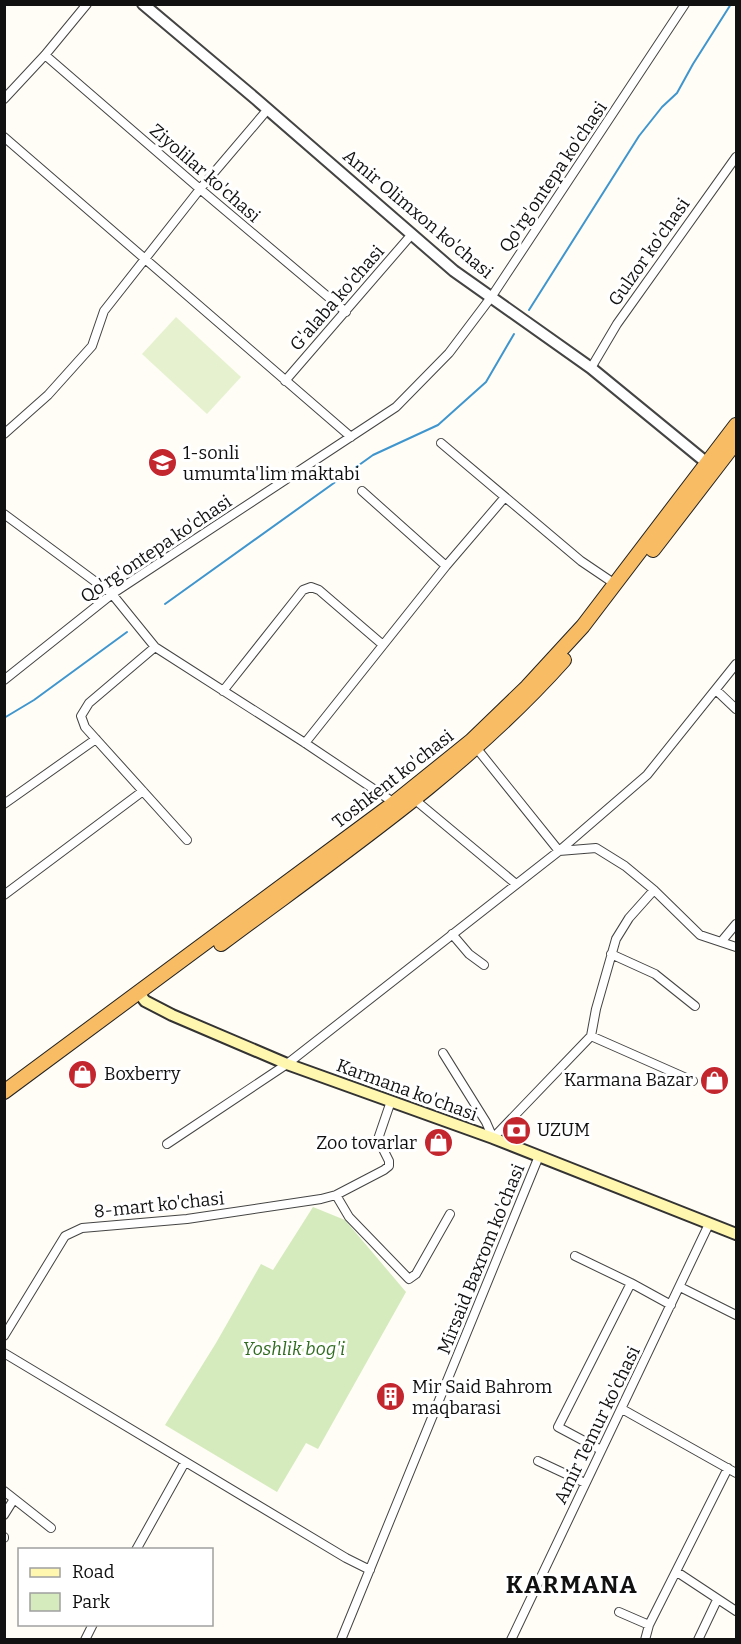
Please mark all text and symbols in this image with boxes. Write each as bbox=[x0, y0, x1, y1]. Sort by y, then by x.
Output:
street label: Qo'rg'ontepa ko'chasi bbox=[494, 97, 612, 257]
street label: Ziyolilar ko'chasi bbox=[145, 119, 265, 227]
street label: Amir Olimxon ko'chasi bbox=[339, 145, 497, 283]
street label: Gulzor ko'chasi bbox=[604, 194, 694, 310]
street label: G'alaba ko'chasi bbox=[285, 241, 389, 355]
place label: 1-sonli umumta'lim maktabi bbox=[183, 442, 360, 485]
school or university icon: 1-sonli umumta'lim maktabi bbox=[146, 447, 178, 479]
street label: Qo'rg'ontepa ko'chasi bbox=[76, 490, 236, 608]
street label: Toshkent ko'chasi bbox=[328, 725, 458, 833]
street label: Karmana ko'chasi bbox=[334, 1054, 480, 1126]
shop icon: Boxberry bbox=[67, 1058, 99, 1090]
place label: Boxberry bbox=[104, 1063, 181, 1085]
shop icon: Karmana Bazar bbox=[698, 1064, 730, 1096]
place label: Karmana Bazar bbox=[564, 1069, 693, 1091]
bank icon: UZUM bbox=[500, 1114, 532, 1146]
place label: UZUM bbox=[537, 1119, 590, 1141]
shop icon: Zoo tovarlar bbox=[422, 1127, 454, 1159]
place label: Zoo tovarlar bbox=[316, 1132, 417, 1154]
street label: Mirsaid Baxrom ko'chasi bbox=[433, 1161, 529, 1357]
street label: 8-mart ko'chasi bbox=[93, 1187, 225, 1223]
park label: Yoshlik bog'i bbox=[243, 1338, 345, 1360]
street label: Amir Temur ko'chasi bbox=[549, 1343, 645, 1507]
place label: Mir Said Bahrom maqbarasi bbox=[412, 1376, 552, 1419]
building icon: Mir Said Bahrom maqbarasi bbox=[375, 1381, 407, 1413]
legend bbox=[18, 1548, 213, 1626]
text: Road bbox=[72, 1561, 115, 1583]
district label: KARMANA bbox=[506, 1571, 638, 1599]
text: Park bbox=[72, 1591, 111, 1613]

